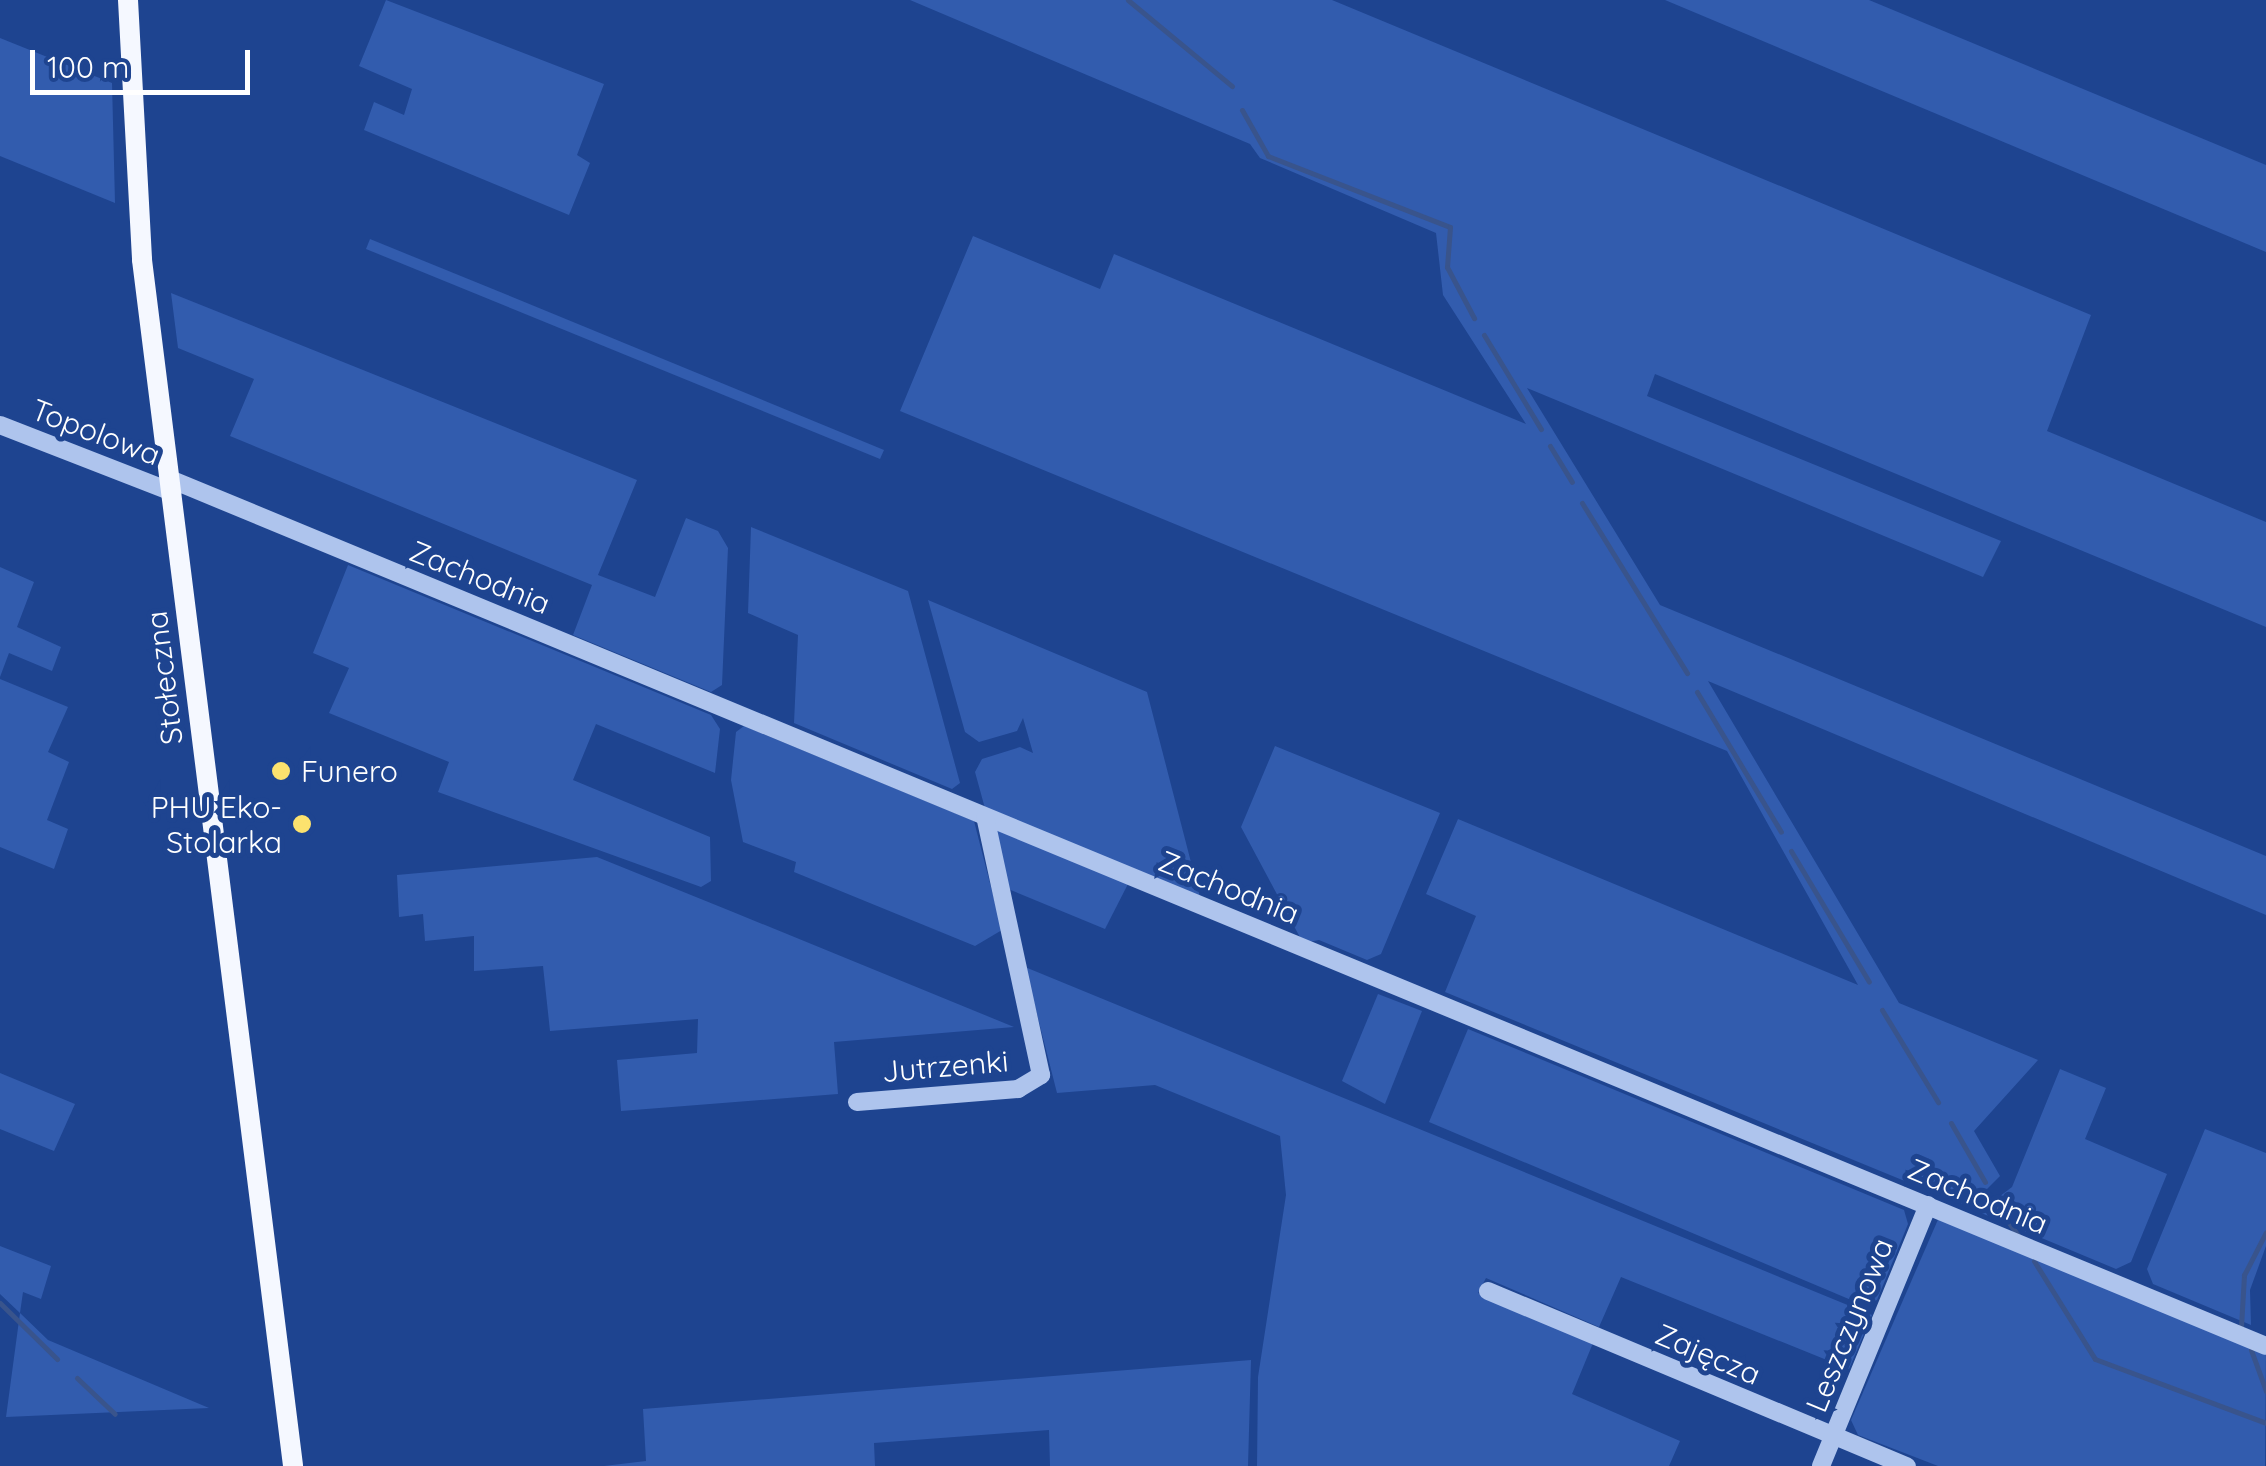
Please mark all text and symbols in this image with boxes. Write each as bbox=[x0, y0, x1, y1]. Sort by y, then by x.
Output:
scale bar bbox=[35, 30, 255, 92]
text: 100 m bbox=[47, 48, 129, 86]
street label: Topolowa bbox=[27, 391, 165, 473]
street label: Zachodnia bbox=[404, 533, 556, 621]
street label: Stołeczna bbox=[138, 609, 190, 747]
place label: Funero bbox=[301, 753, 398, 789]
marker: Funero bbox=[270, 760, 292, 782]
place label: PHU Eko- Stolarka bbox=[151, 789, 282, 860]
marker: PHU Eko- Stolarka bbox=[291, 813, 313, 835]
street label: Zachodnia bbox=[1153, 843, 1305, 931]
street label: Jutrzenki bbox=[880, 1043, 1010, 1089]
street label: Zachodnia bbox=[1903, 1150, 2053, 1242]
street label: Leszczynowa bbox=[1798, 1233, 1900, 1417]
street label: Zajęcza bbox=[1650, 1316, 1766, 1392]

